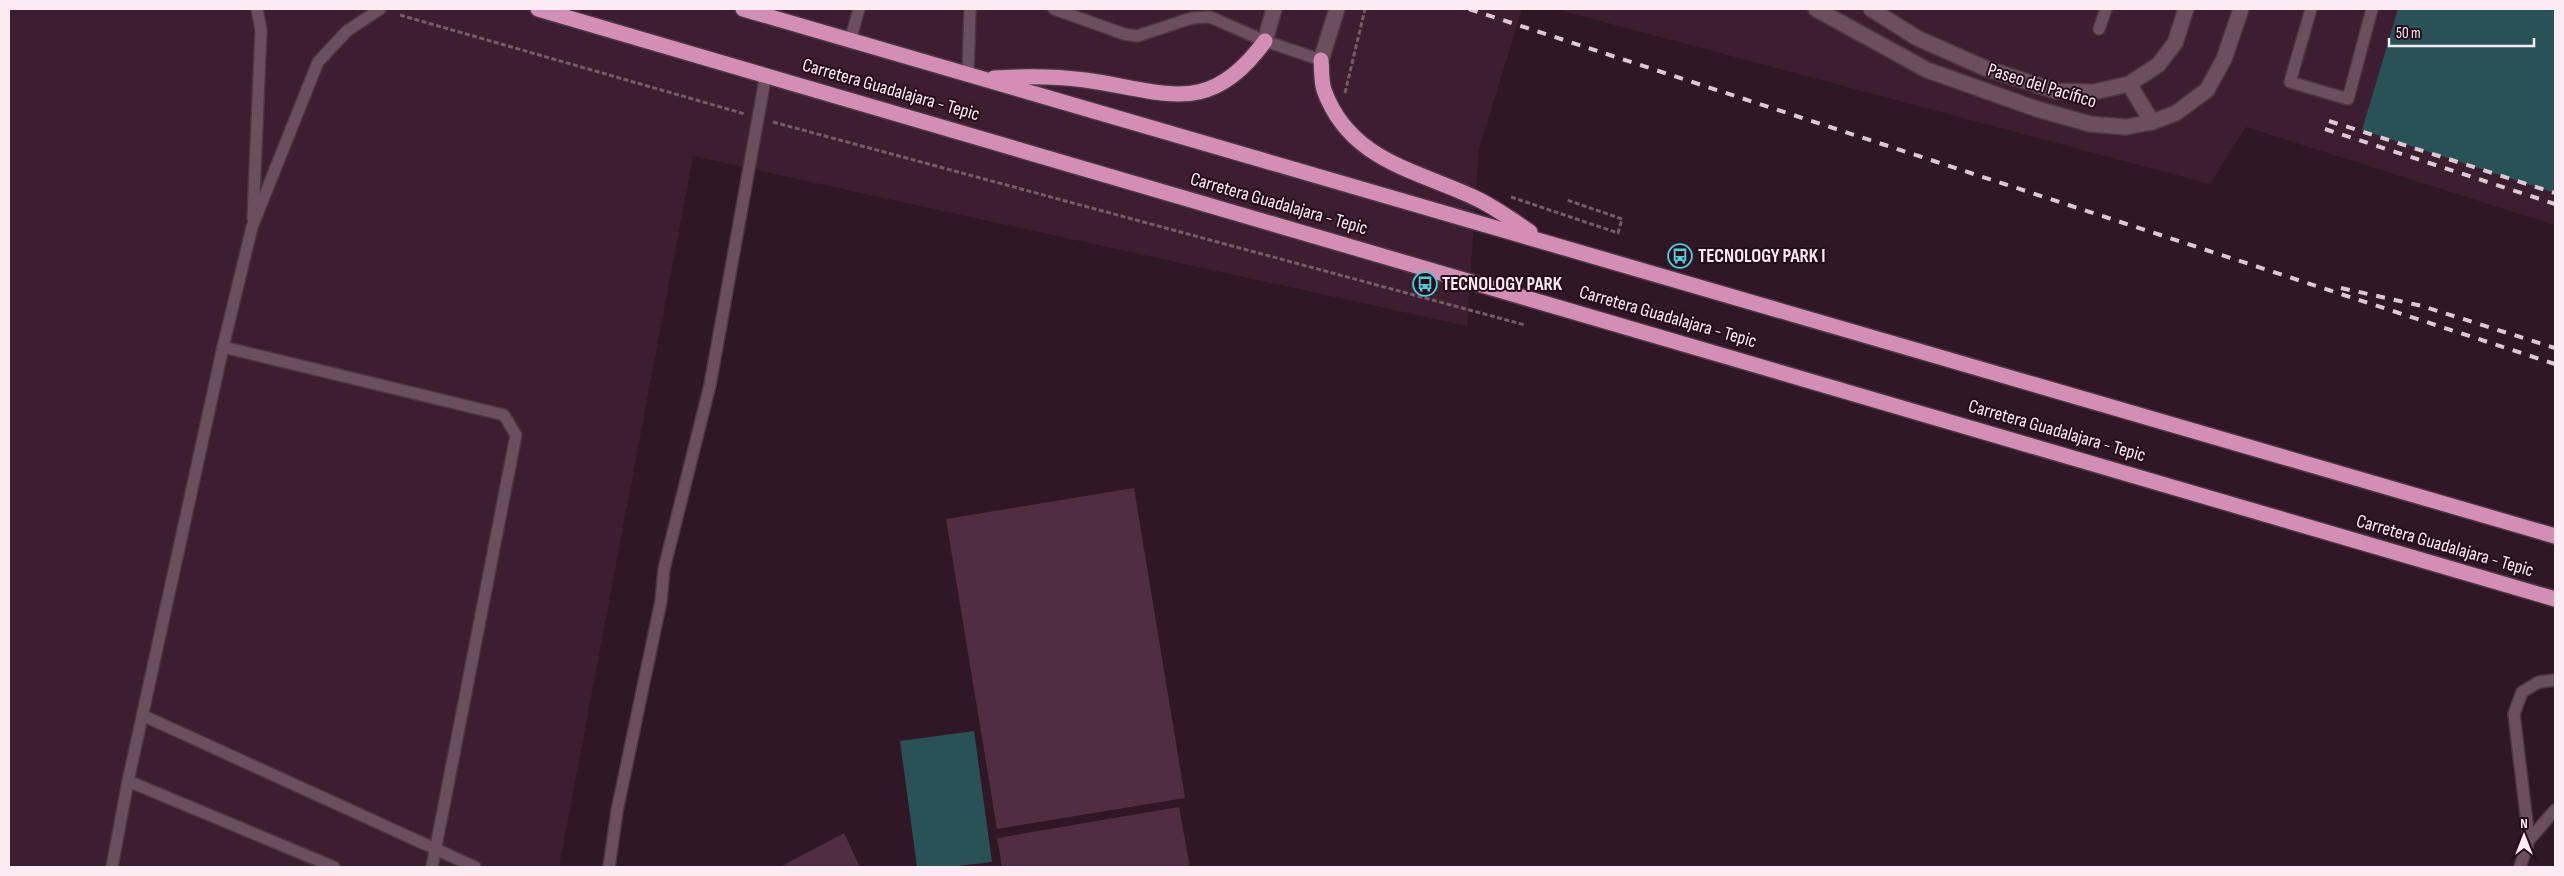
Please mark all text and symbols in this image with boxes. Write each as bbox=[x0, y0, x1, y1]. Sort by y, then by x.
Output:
scale bar bbox=[2389, 15, 2534, 47]
text: 50 m bbox=[2396, 24, 2421, 43]
street label: Carretera Guadalajara - Tepic bbox=[800, 54, 982, 126]
street label: Paseo del Pacífico bbox=[1985, 59, 2099, 113]
street label: Carretera Guadalajara - Tepic bbox=[1188, 168, 1370, 240]
bus stop icon: TECNOLOGY PARK I bbox=[1667, 243, 1693, 269]
place label: TECNOLOGY PARK I bbox=[1698, 245, 1825, 268]
bus stop icon: TECNOLOGY PARK bbox=[1412, 271, 1438, 297]
place label: TECNOLOGY PARK bbox=[1442, 273, 1563, 296]
street label: Carretera Guadalajara - Tepic bbox=[1577, 281, 1759, 353]
street label: Carretera Guadalajara - Tepic bbox=[1966, 395, 2148, 467]
street label: Carretera Guadalajara - Tepic bbox=[2354, 510, 2536, 582]
north arrow bbox=[2499, 811, 2549, 861]
text: N bbox=[2520, 815, 2528, 832]

